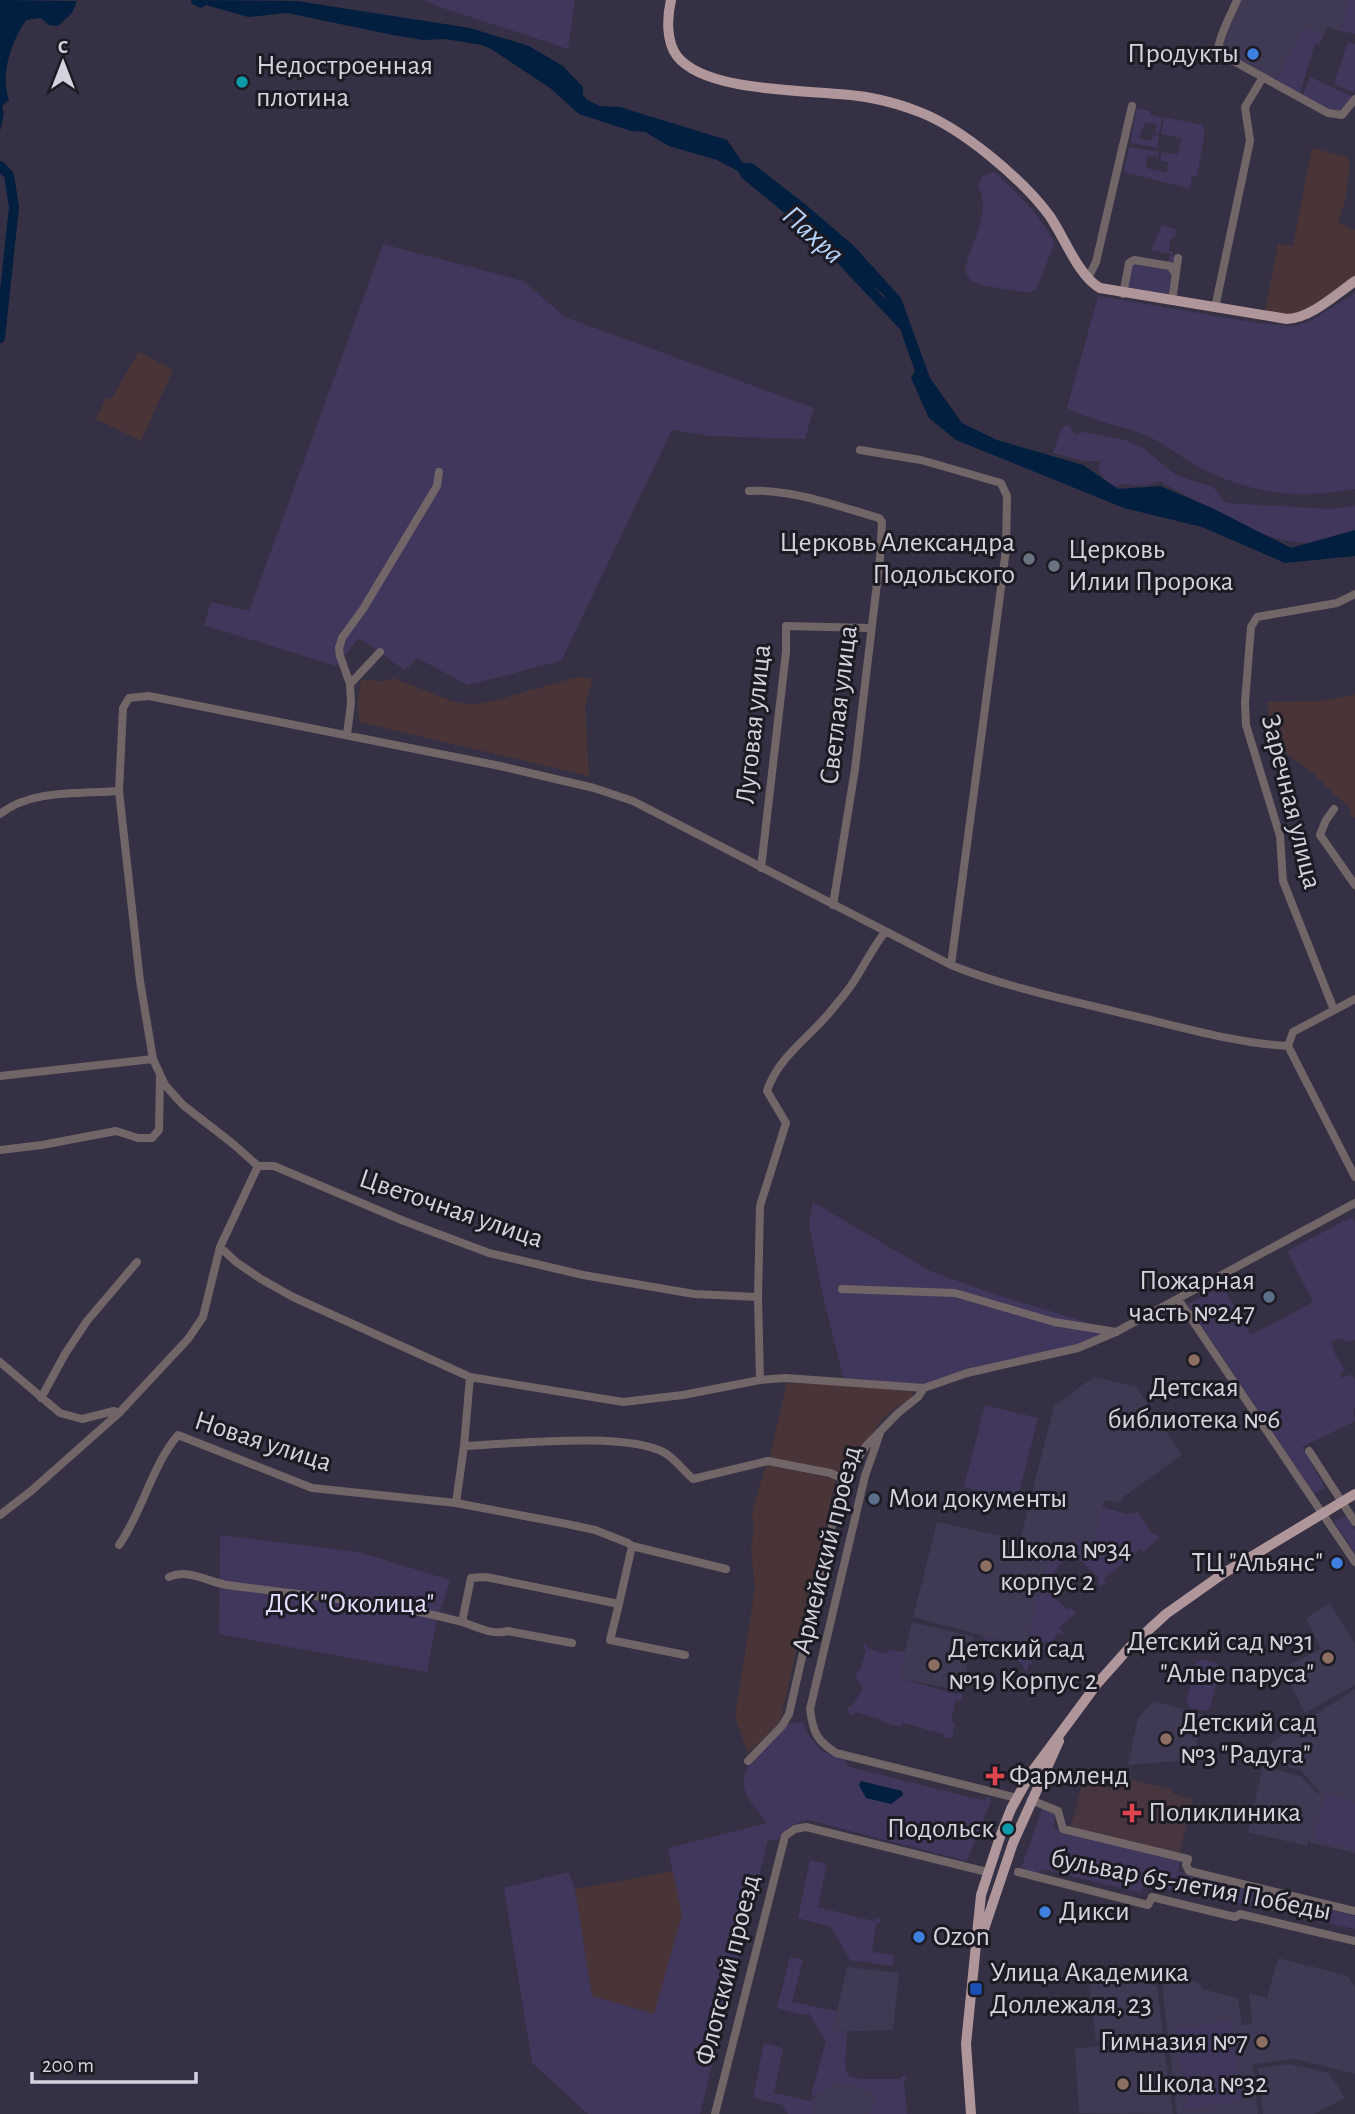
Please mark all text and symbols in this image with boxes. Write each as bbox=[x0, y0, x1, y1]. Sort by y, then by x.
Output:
north arrow bbox=[28, 28, 98, 98]
text: С bbox=[58, 38, 68, 57]
place label: Продукты bbox=[1127, 40, 1239, 68]
marker: Продукты bbox=[1245, 46, 1261, 62]
place label: Недостроенная плотина bbox=[256, 52, 433, 112]
marker: Недостроенная плотина bbox=[234, 74, 250, 90]
water label: Пахра bbox=[777, 200, 849, 270]
place label: Церковь Александра Подольского bbox=[779, 529, 1015, 589]
place label: Церковь Илии Пророка bbox=[1068, 536, 1234, 596]
marker: Церковь Александра Подольского bbox=[1021, 551, 1037, 567]
marker: Церковь Илии Пророка bbox=[1046, 558, 1062, 574]
street label: Светлая улица bbox=[815, 624, 863, 786]
street label: Луговая улица bbox=[732, 643, 776, 805]
street label: Заречная улица bbox=[1256, 712, 1326, 892]
street label: Цветочная улица bbox=[355, 1164, 547, 1254]
place label: Пожарная часть №247 bbox=[1129, 1267, 1255, 1327]
marker: Пожарная часть №247 bbox=[1261, 1289, 1277, 1305]
marker: Детская библиотека №6 bbox=[1186, 1352, 1202, 1368]
place label: Детская библиотека №6 bbox=[1108, 1374, 1280, 1434]
street label: Новая улица bbox=[191, 1407, 335, 1477]
street label: Армейский проезд bbox=[788, 1443, 866, 1657]
place label: Мои документы bbox=[888, 1485, 1067, 1513]
marker: Мои документы bbox=[866, 1491, 882, 1507]
place label: Школа №34 корпус 2 bbox=[1000, 1536, 1131, 1596]
place label: ТЦ "Альянс" bbox=[1192, 1549, 1323, 1577]
marker: ТЦ "Альянс" bbox=[1329, 1555, 1345, 1571]
marker: Школа №34 корпус 2 bbox=[978, 1558, 994, 1574]
park label: ДСК "Околица" bbox=[266, 1590, 434, 1618]
place label: Детский сад №31 "Алые паруса" bbox=[1127, 1628, 1314, 1688]
place label: Детский сад №19 Корпус 2 bbox=[948, 1635, 1098, 1695]
marker: Детский сад №31 "Алые паруса" bbox=[1320, 1650, 1336, 1666]
marker: Детский сад №19 Корпус 2 bbox=[926, 1657, 942, 1673]
place label: Детский сад №3 "Радуга" bbox=[1180, 1709, 1317, 1769]
marker: Детский сад №3 "Радуга" bbox=[1158, 1731, 1174, 1747]
place label: Фармленд bbox=[1009, 1762, 1129, 1790]
marker: Фармленд bbox=[987, 1768, 1003, 1784]
place label: Поликлиника bbox=[1148, 1799, 1301, 1827]
marker: Поликлиника bbox=[1122, 1803, 1142, 1823]
place label: Подольск bbox=[887, 1815, 994, 1843]
marker: Подольск bbox=[1000, 1821, 1016, 1837]
street label: бульвар 65-летия Победы bbox=[1048, 1844, 1334, 1926]
street label: Флотский проезд bbox=[691, 1872, 765, 2068]
place label: Дикси bbox=[1059, 1898, 1130, 1926]
marker: Дикси bbox=[1037, 1904, 1053, 1920]
place label: Ozon bbox=[933, 1923, 990, 1951]
marker: Ozon bbox=[911, 1929, 927, 1945]
place label: Улица Академика Доллежаля, 23 bbox=[990, 1959, 1189, 2019]
marker: Улица Академика Доллежаля, 23 bbox=[968, 1981, 984, 1997]
place label: Гимназия №7 bbox=[1100, 2028, 1248, 2056]
marker: Гимназия №7 bbox=[1254, 2034, 1270, 2050]
scale bar bbox=[32, 2040, 196, 2084]
text: 200 m bbox=[42, 2055, 94, 2076]
place label: Школа №32 bbox=[1137, 2070, 1268, 2098]
marker: Школа №32 bbox=[1115, 2076, 1131, 2092]

